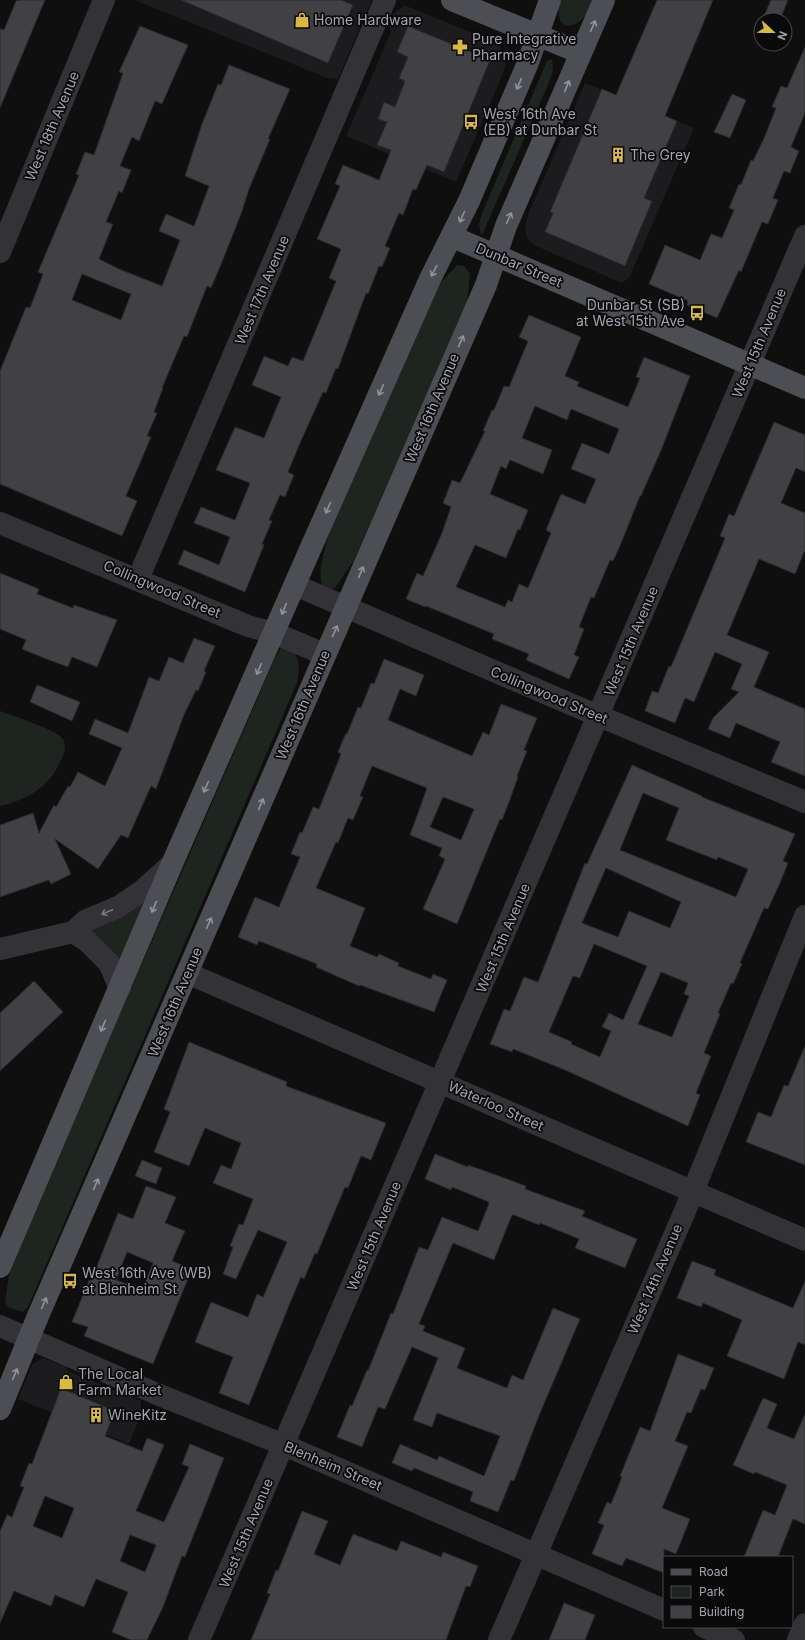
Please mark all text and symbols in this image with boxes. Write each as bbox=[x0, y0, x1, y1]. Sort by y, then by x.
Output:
shop icon: Home Hardware bbox=[293, 11, 311, 29]
place label: Home Hardware bbox=[314, 11, 422, 28]
north arrow bbox=[753, 12, 793, 52]
one-way arrow bbox=[589, 21, 597, 33]
text: N bbox=[774, 29, 790, 42]
place label: Pure Integrative Pharmacy bbox=[472, 30, 576, 63]
pharmacy icon: Pure Integrative Pharmacy bbox=[451, 38, 469, 56]
street label: West 18th Avenue bbox=[21, 68, 82, 183]
one-way arrow bbox=[514, 78, 522, 90]
one-way arrow bbox=[564, 80, 571, 92]
place label: West 16th Ave (EB) at Dunbar St bbox=[483, 105, 598, 138]
bus stop icon: West 16th Ave (EB) at Dunbar St bbox=[462, 113, 480, 131]
building icon: The Grey bbox=[609, 146, 627, 164]
place label: The Grey bbox=[630, 146, 691, 163]
one-way arrow bbox=[457, 210, 465, 222]
one-way arrow bbox=[506, 212, 514, 224]
street label: West 17th Avenue bbox=[231, 233, 292, 347]
street label: Dunbar Street bbox=[474, 239, 565, 290]
one-way arrow bbox=[430, 265, 438, 277]
street label: West 15th Avenue bbox=[728, 285, 789, 400]
place label: Dunbar St (SB) at West 15th Ave bbox=[576, 296, 685, 329]
bus stop icon: Dunbar St (SB) at West 15th Ave bbox=[688, 304, 706, 322]
one-way arrow bbox=[458, 335, 465, 347]
street label: West 16th Avenue bbox=[401, 350, 462, 465]
one-way arrow bbox=[377, 383, 384, 395]
one-way arrow bbox=[324, 502, 332, 514]
street label: Collingwood Street bbox=[101, 556, 224, 621]
one-way arrow bbox=[358, 566, 365, 578]
street label: West 15th Avenue bbox=[600, 583, 661, 698]
one-way arrow bbox=[280, 603, 288, 615]
one-way arrow bbox=[332, 625, 339, 637]
street label: West 16th Avenue bbox=[272, 647, 333, 762]
one-way arrow bbox=[254, 662, 262, 674]
street label: Collingwood Street bbox=[488, 662, 611, 727]
one-way arrow bbox=[202, 781, 209, 793]
one-way arrow bbox=[257, 798, 265, 810]
street label: West 15th Avenue bbox=[472, 880, 533, 995]
one-way arrow bbox=[150, 900, 157, 912]
one-way arrow bbox=[102, 908, 114, 916]
one-way arrow bbox=[206, 917, 213, 929]
street label: West 16th Avenue bbox=[144, 944, 205, 1059]
one-way arrow bbox=[99, 1020, 106, 1032]
street label: Waterloo Street bbox=[446, 1077, 547, 1134]
one-way arrow bbox=[93, 1178, 100, 1190]
street label: West 15th Avenue bbox=[343, 1178, 404, 1293]
street label: West 14th Avenue bbox=[624, 1221, 685, 1336]
place label: West 16th Ave (WB) at Blenheim St bbox=[82, 1264, 212, 1297]
bus stop icon: West 16th Ave (WB) at Blenheim St bbox=[61, 1272, 79, 1290]
one-way arrow bbox=[41, 1297, 48, 1309]
place label: The Local Farm Market bbox=[78, 1365, 162, 1398]
one-way arrow bbox=[12, 1369, 19, 1381]
shop icon: The Local Farm Market bbox=[57, 1373, 75, 1391]
building icon: WineKitz bbox=[87, 1406, 105, 1424]
place label: WineKitz bbox=[108, 1406, 167, 1423]
street label: Blenheim Street bbox=[282, 1437, 385, 1494]
street label: West 15th Avenue bbox=[215, 1475, 276, 1590]
legend bbox=[663, 1556, 793, 1628]
text: Road bbox=[699, 1564, 728, 1579]
text: Park bbox=[699, 1584, 725, 1599]
text: Building bbox=[699, 1604, 744, 1619]

